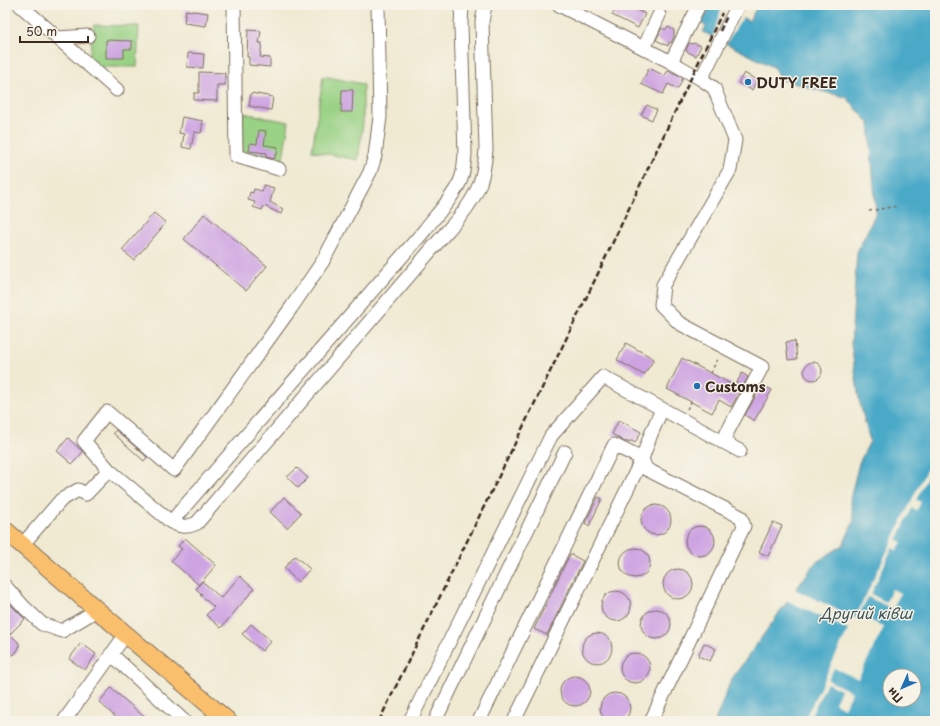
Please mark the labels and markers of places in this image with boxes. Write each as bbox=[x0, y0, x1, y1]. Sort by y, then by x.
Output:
place label: DUTY FREE bbox=[756, 72, 837, 93]
marker: DUTY FREE bbox=[743, 77, 753, 87]
place label: Customs bbox=[705, 376, 766, 397]
marker: Customs bbox=[692, 381, 702, 391]

